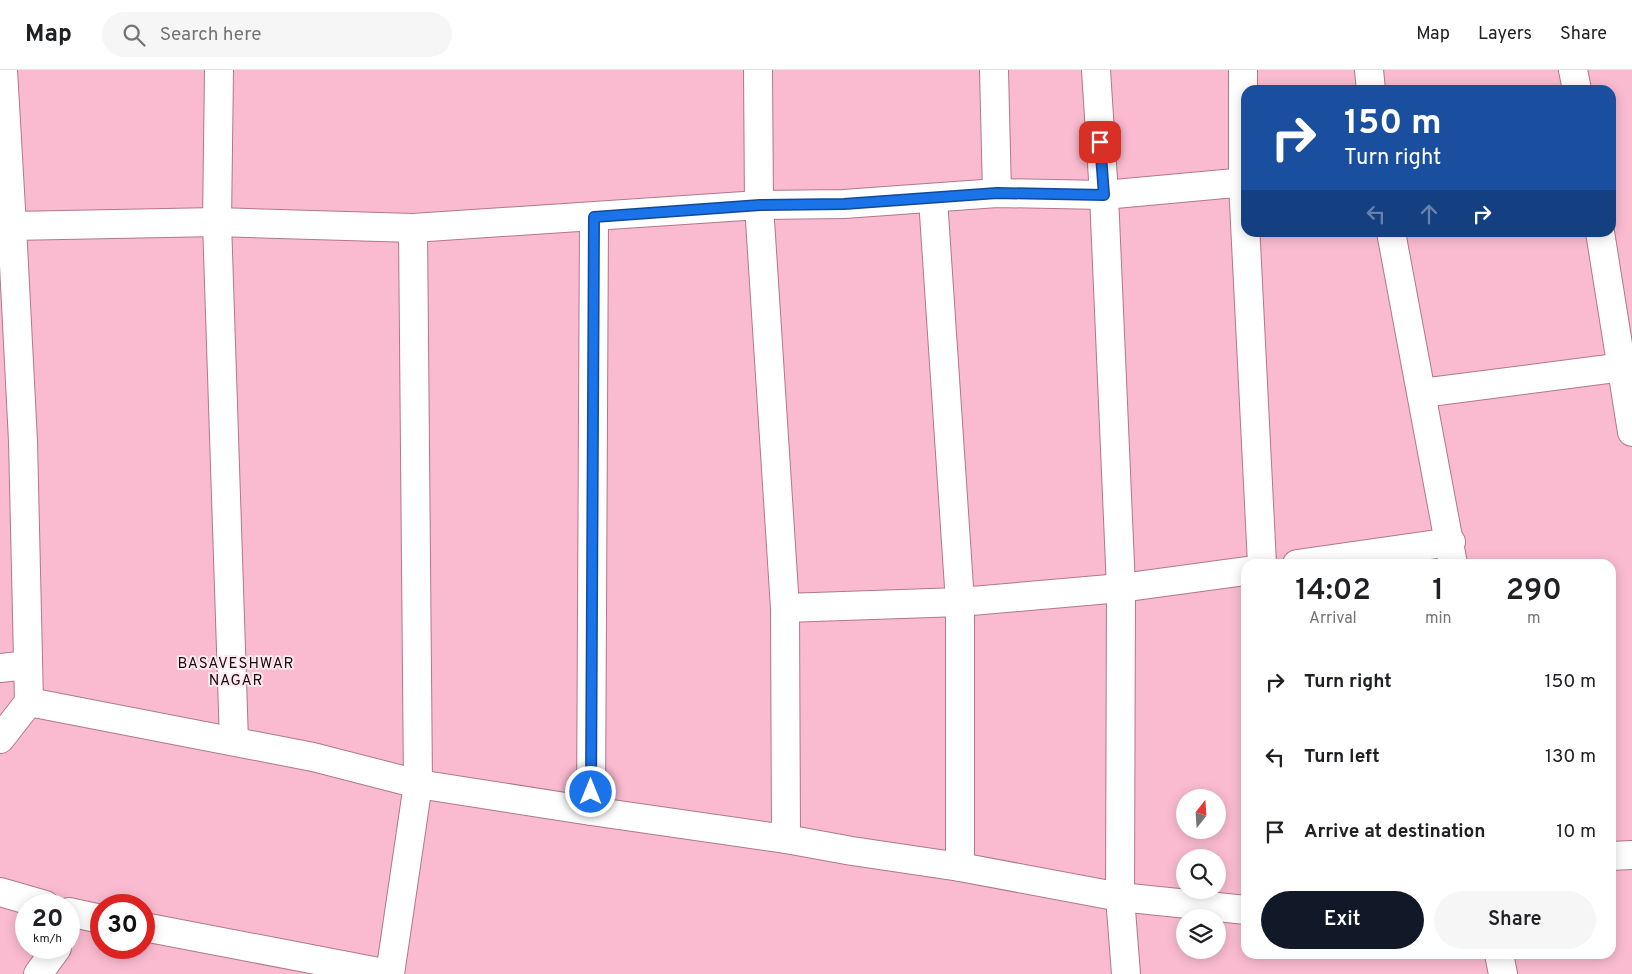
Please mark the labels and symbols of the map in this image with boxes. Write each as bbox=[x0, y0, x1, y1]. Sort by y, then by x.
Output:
pin bbox=[1079, 121, 1121, 163]
district label: BASAVESHWAR NAGAR bbox=[177, 655, 295, 691]
position arrow bbox=[564, 765, 616, 817]
north arrow bbox=[1176, 789, 1226, 839]
speed limit sign: 30 bbox=[90, 894, 155, 959]

